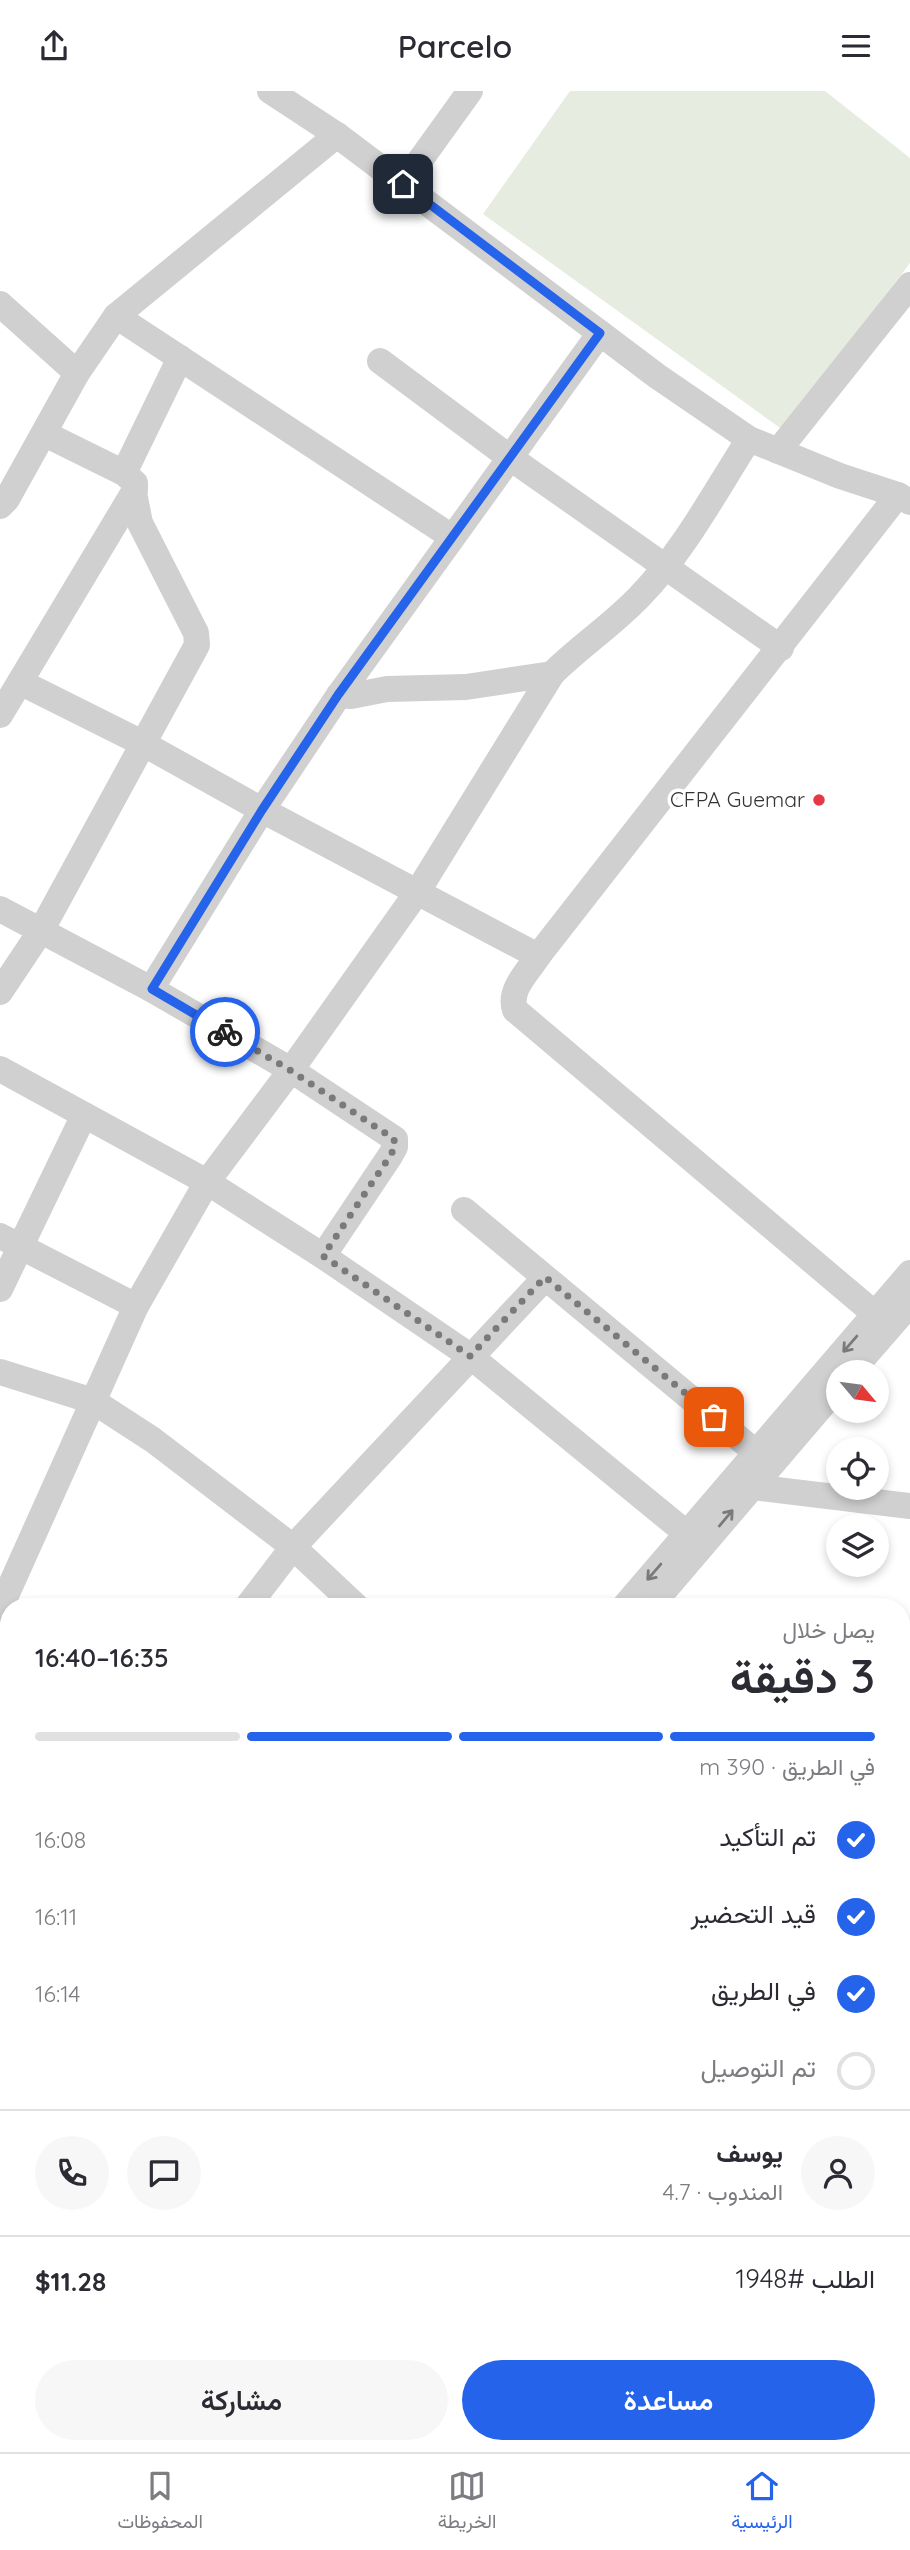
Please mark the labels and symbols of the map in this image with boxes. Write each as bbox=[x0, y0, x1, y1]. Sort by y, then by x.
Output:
pin bbox=[373, 154, 433, 214]
place label: CFPA Guemar bbox=[670, 786, 805, 812]
marker: CFPA Guemar bbox=[811, 792, 827, 808]
courier bbox=[190, 997, 260, 1067]
one-way arrow bbox=[842, 1334, 858, 1352]
north arrow bbox=[826, 1360, 889, 1423]
pin bbox=[684, 1387, 744, 1447]
one-way arrow bbox=[718, 1509, 734, 1527]
one-way arrow bbox=[646, 1563, 662, 1581]

